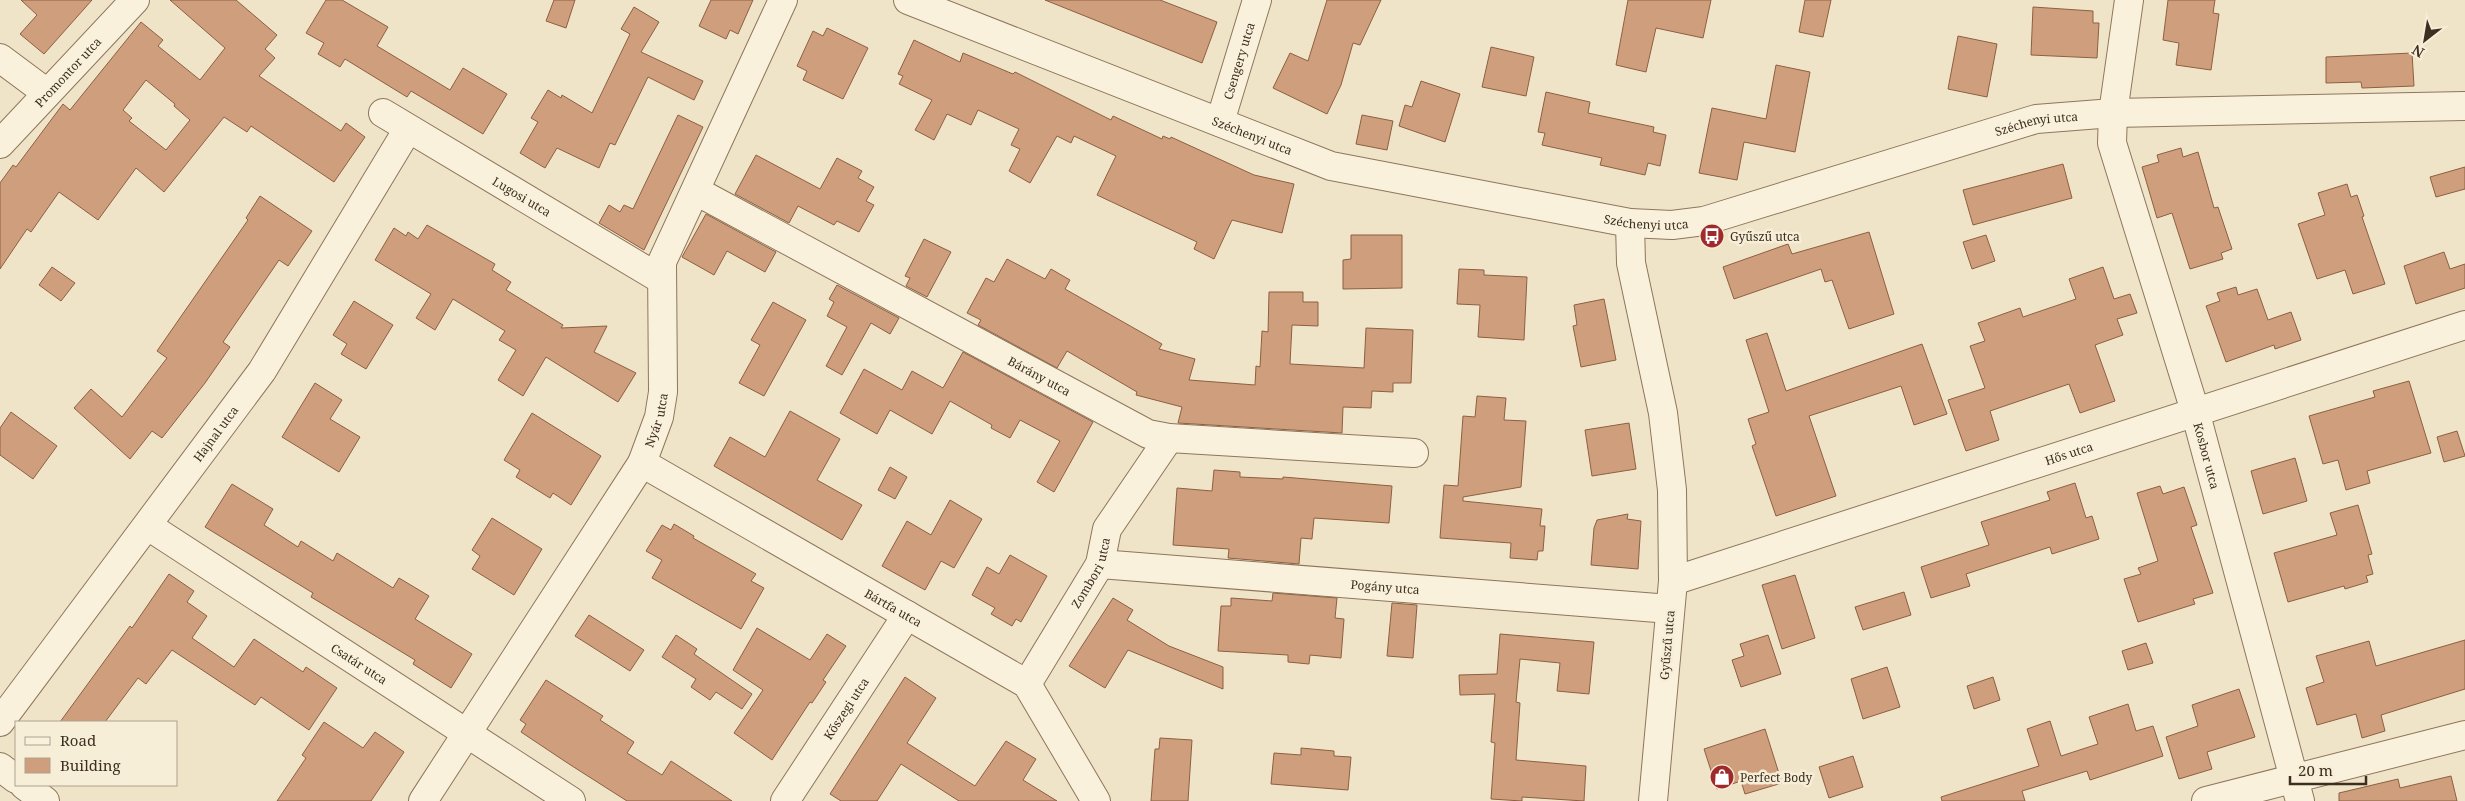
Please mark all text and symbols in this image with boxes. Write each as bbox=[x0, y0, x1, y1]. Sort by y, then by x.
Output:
north arrow bbox=[2400, 15, 2450, 65]
street label: Csengery utca bbox=[1219, 20, 1258, 101]
street label: Promontor utca bbox=[31, 33, 105, 111]
text: N bbox=[2408, 41, 2428, 63]
street label: Széchenyi utca bbox=[1993, 107, 2079, 140]
street label: Széchenyi utca bbox=[1210, 112, 1295, 159]
street label: Lugosi utca bbox=[490, 172, 555, 220]
street label: Széchenyi utca bbox=[1603, 210, 1690, 233]
bus stop icon: Gyűszű utca bbox=[1699, 223, 1725, 249]
place label: Gyűszű utca bbox=[1730, 228, 1800, 245]
street label: Bárány utca bbox=[1005, 352, 1074, 400]
street label: Nyár utca bbox=[640, 392, 671, 450]
street label: Hajnal utca bbox=[189, 402, 242, 465]
street label: Kosbor utca bbox=[2190, 421, 2224, 491]
street label: Hős utca bbox=[2043, 437, 2095, 469]
street label: Zombori utca bbox=[1067, 536, 1114, 611]
street label: Pogány utca bbox=[1350, 575, 1421, 598]
street label: Bártfa utca bbox=[862, 584, 925, 631]
street label: Gyűszű utca bbox=[1655, 609, 1679, 680]
street label: Csatár utca bbox=[328, 639, 391, 688]
street label: Kőszegi utca bbox=[819, 674, 873, 743]
legend bbox=[15, 721, 178, 786]
text: Road bbox=[60, 730, 96, 750]
scale bar bbox=[2290, 754, 2366, 786]
text: Building bbox=[60, 755, 121, 775]
text: 20 m bbox=[2298, 760, 2333, 780]
shop icon: Perfect Body bbox=[1709, 764, 1735, 790]
place label: Perfect Body bbox=[1740, 769, 1813, 786]

